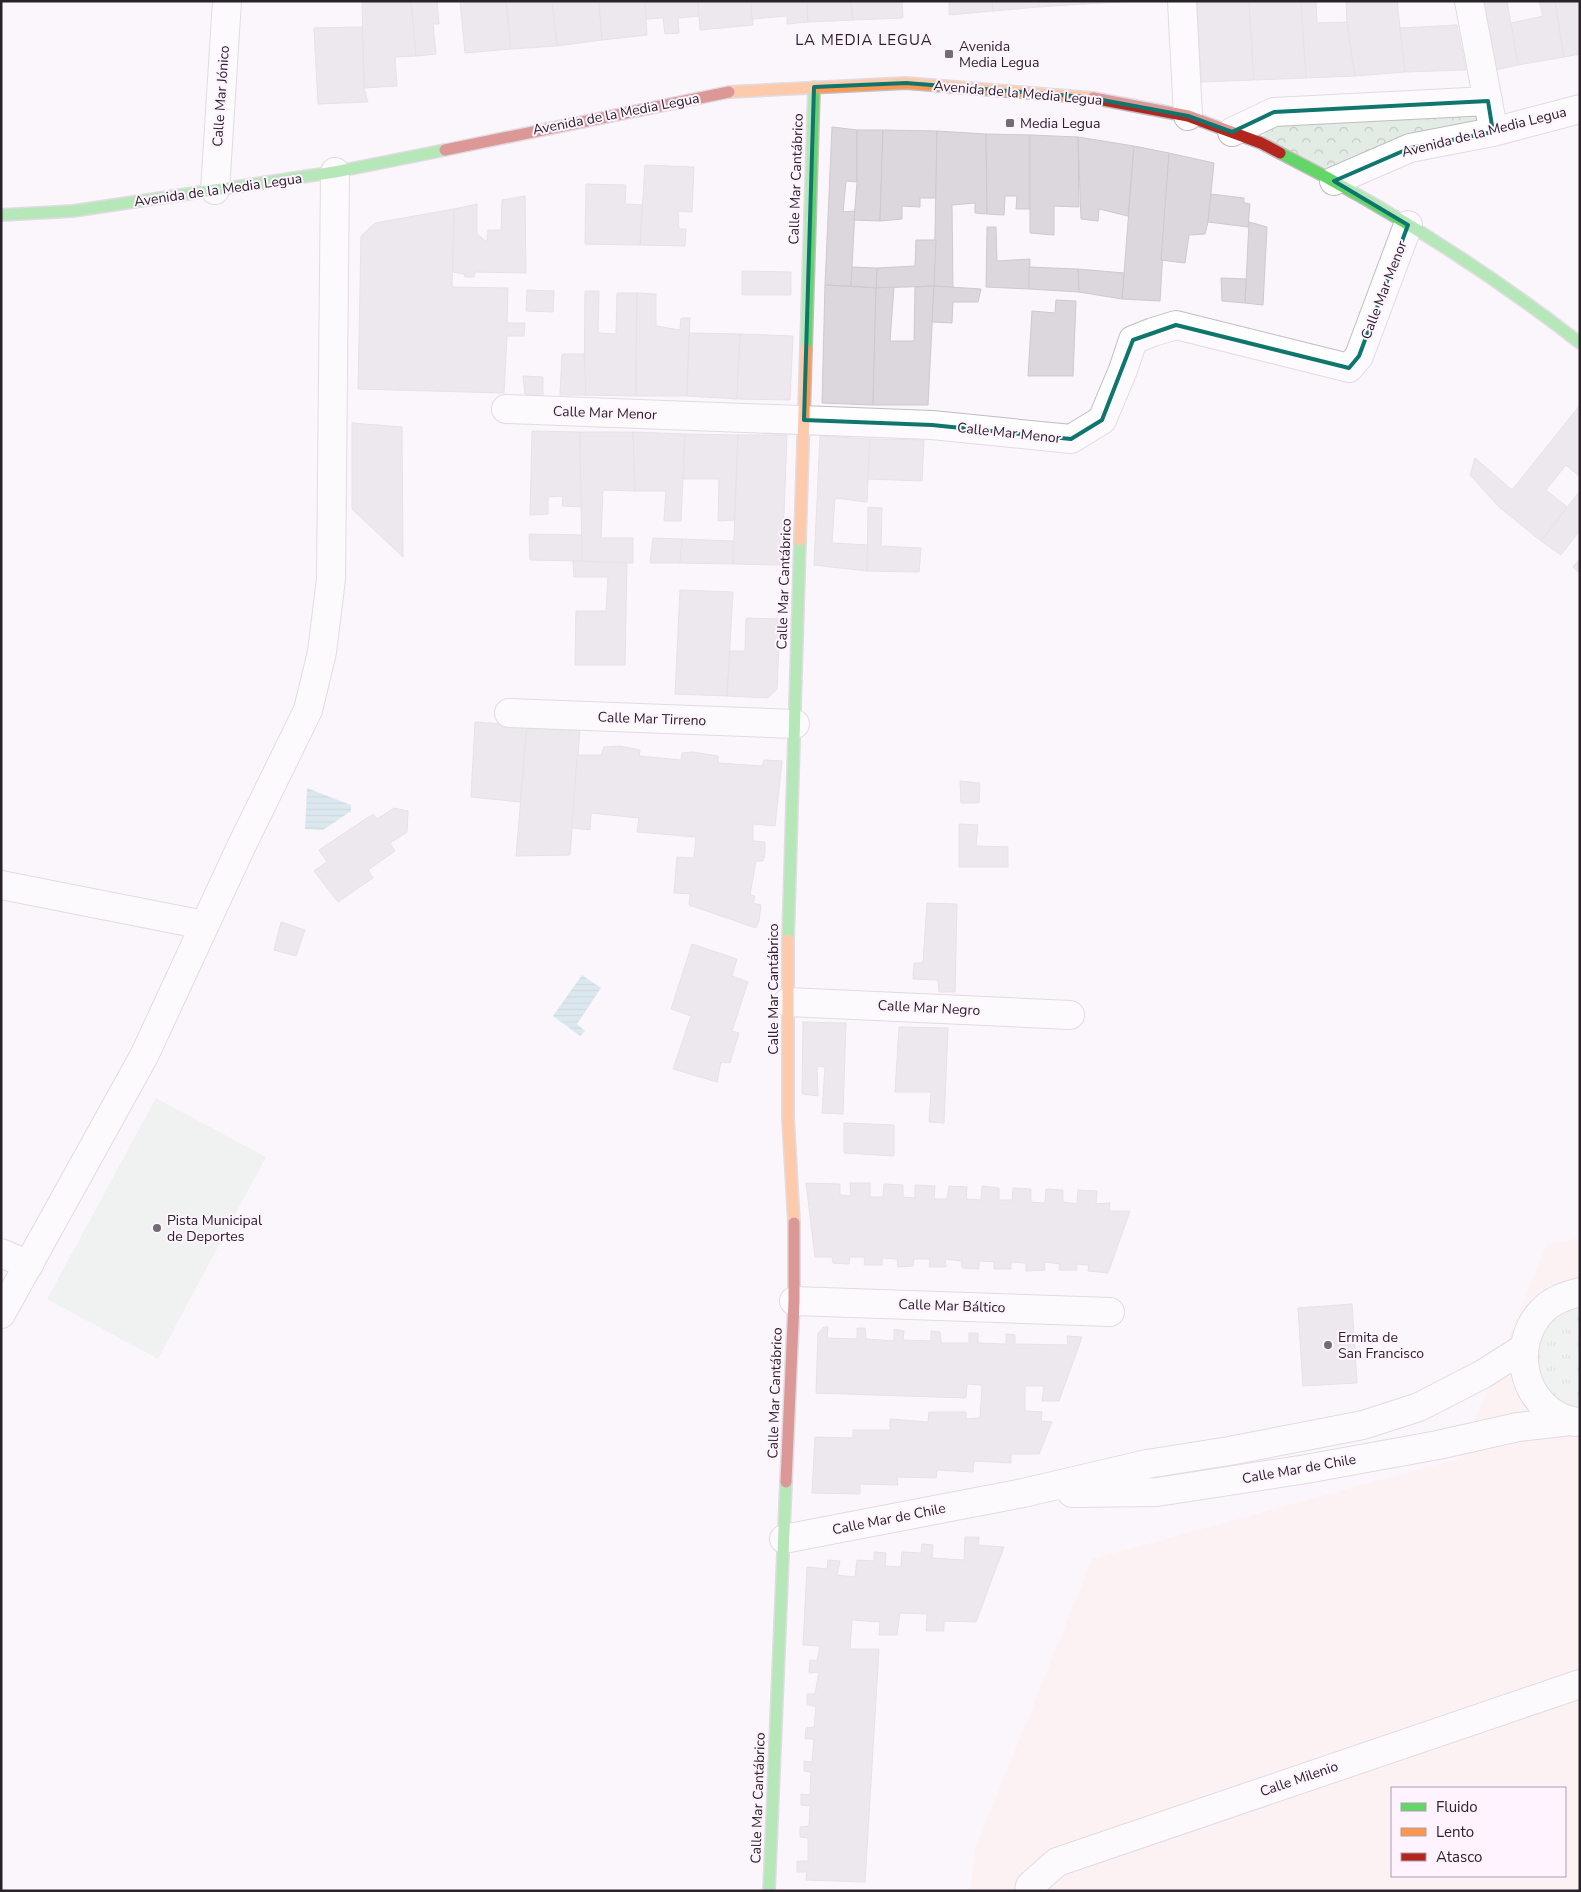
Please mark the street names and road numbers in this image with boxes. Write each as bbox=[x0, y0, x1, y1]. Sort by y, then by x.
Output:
street label: Calle Mar Jónico bbox=[208, 44, 234, 147]
street label: Avenida de la Media Legua bbox=[933, 76, 1103, 110]
street label: Avenida de la Media Legua bbox=[531, 89, 701, 139]
street label: Avenida de la Media Legua bbox=[1399, 102, 1569, 162]
street label: Calle Mar Cantábrico bbox=[784, 113, 808, 245]
street label: Avenida de la Media Legua bbox=[133, 169, 303, 211]
street label: Calle Mar Menor bbox=[1356, 238, 1412, 342]
street label: Calle Mar Menor bbox=[553, 402, 657, 424]
street label: Calle Mar Menor bbox=[956, 418, 1062, 448]
street label: Calle Mar Cantábrico bbox=[772, 518, 796, 650]
street label: Calle Mar Tirreno bbox=[597, 708, 707, 730]
street label: Calle Mar Cantábrico bbox=[764, 923, 783, 1055]
street label: Calle Mar Negro bbox=[877, 996, 981, 1020]
street label: Calle Mar Báltico bbox=[898, 1295, 1006, 1317]
street label: Calle Mar Cantábrico bbox=[763, 1327, 787, 1459]
street label: Calle Mar de Chile bbox=[1241, 1450, 1357, 1488]
street label: Calle Mar de Chile bbox=[831, 1499, 947, 1539]
street label: Calle Mar Cantábrico bbox=[746, 1732, 770, 1864]
street label: Calle Milenio bbox=[1257, 1757, 1341, 1801]

